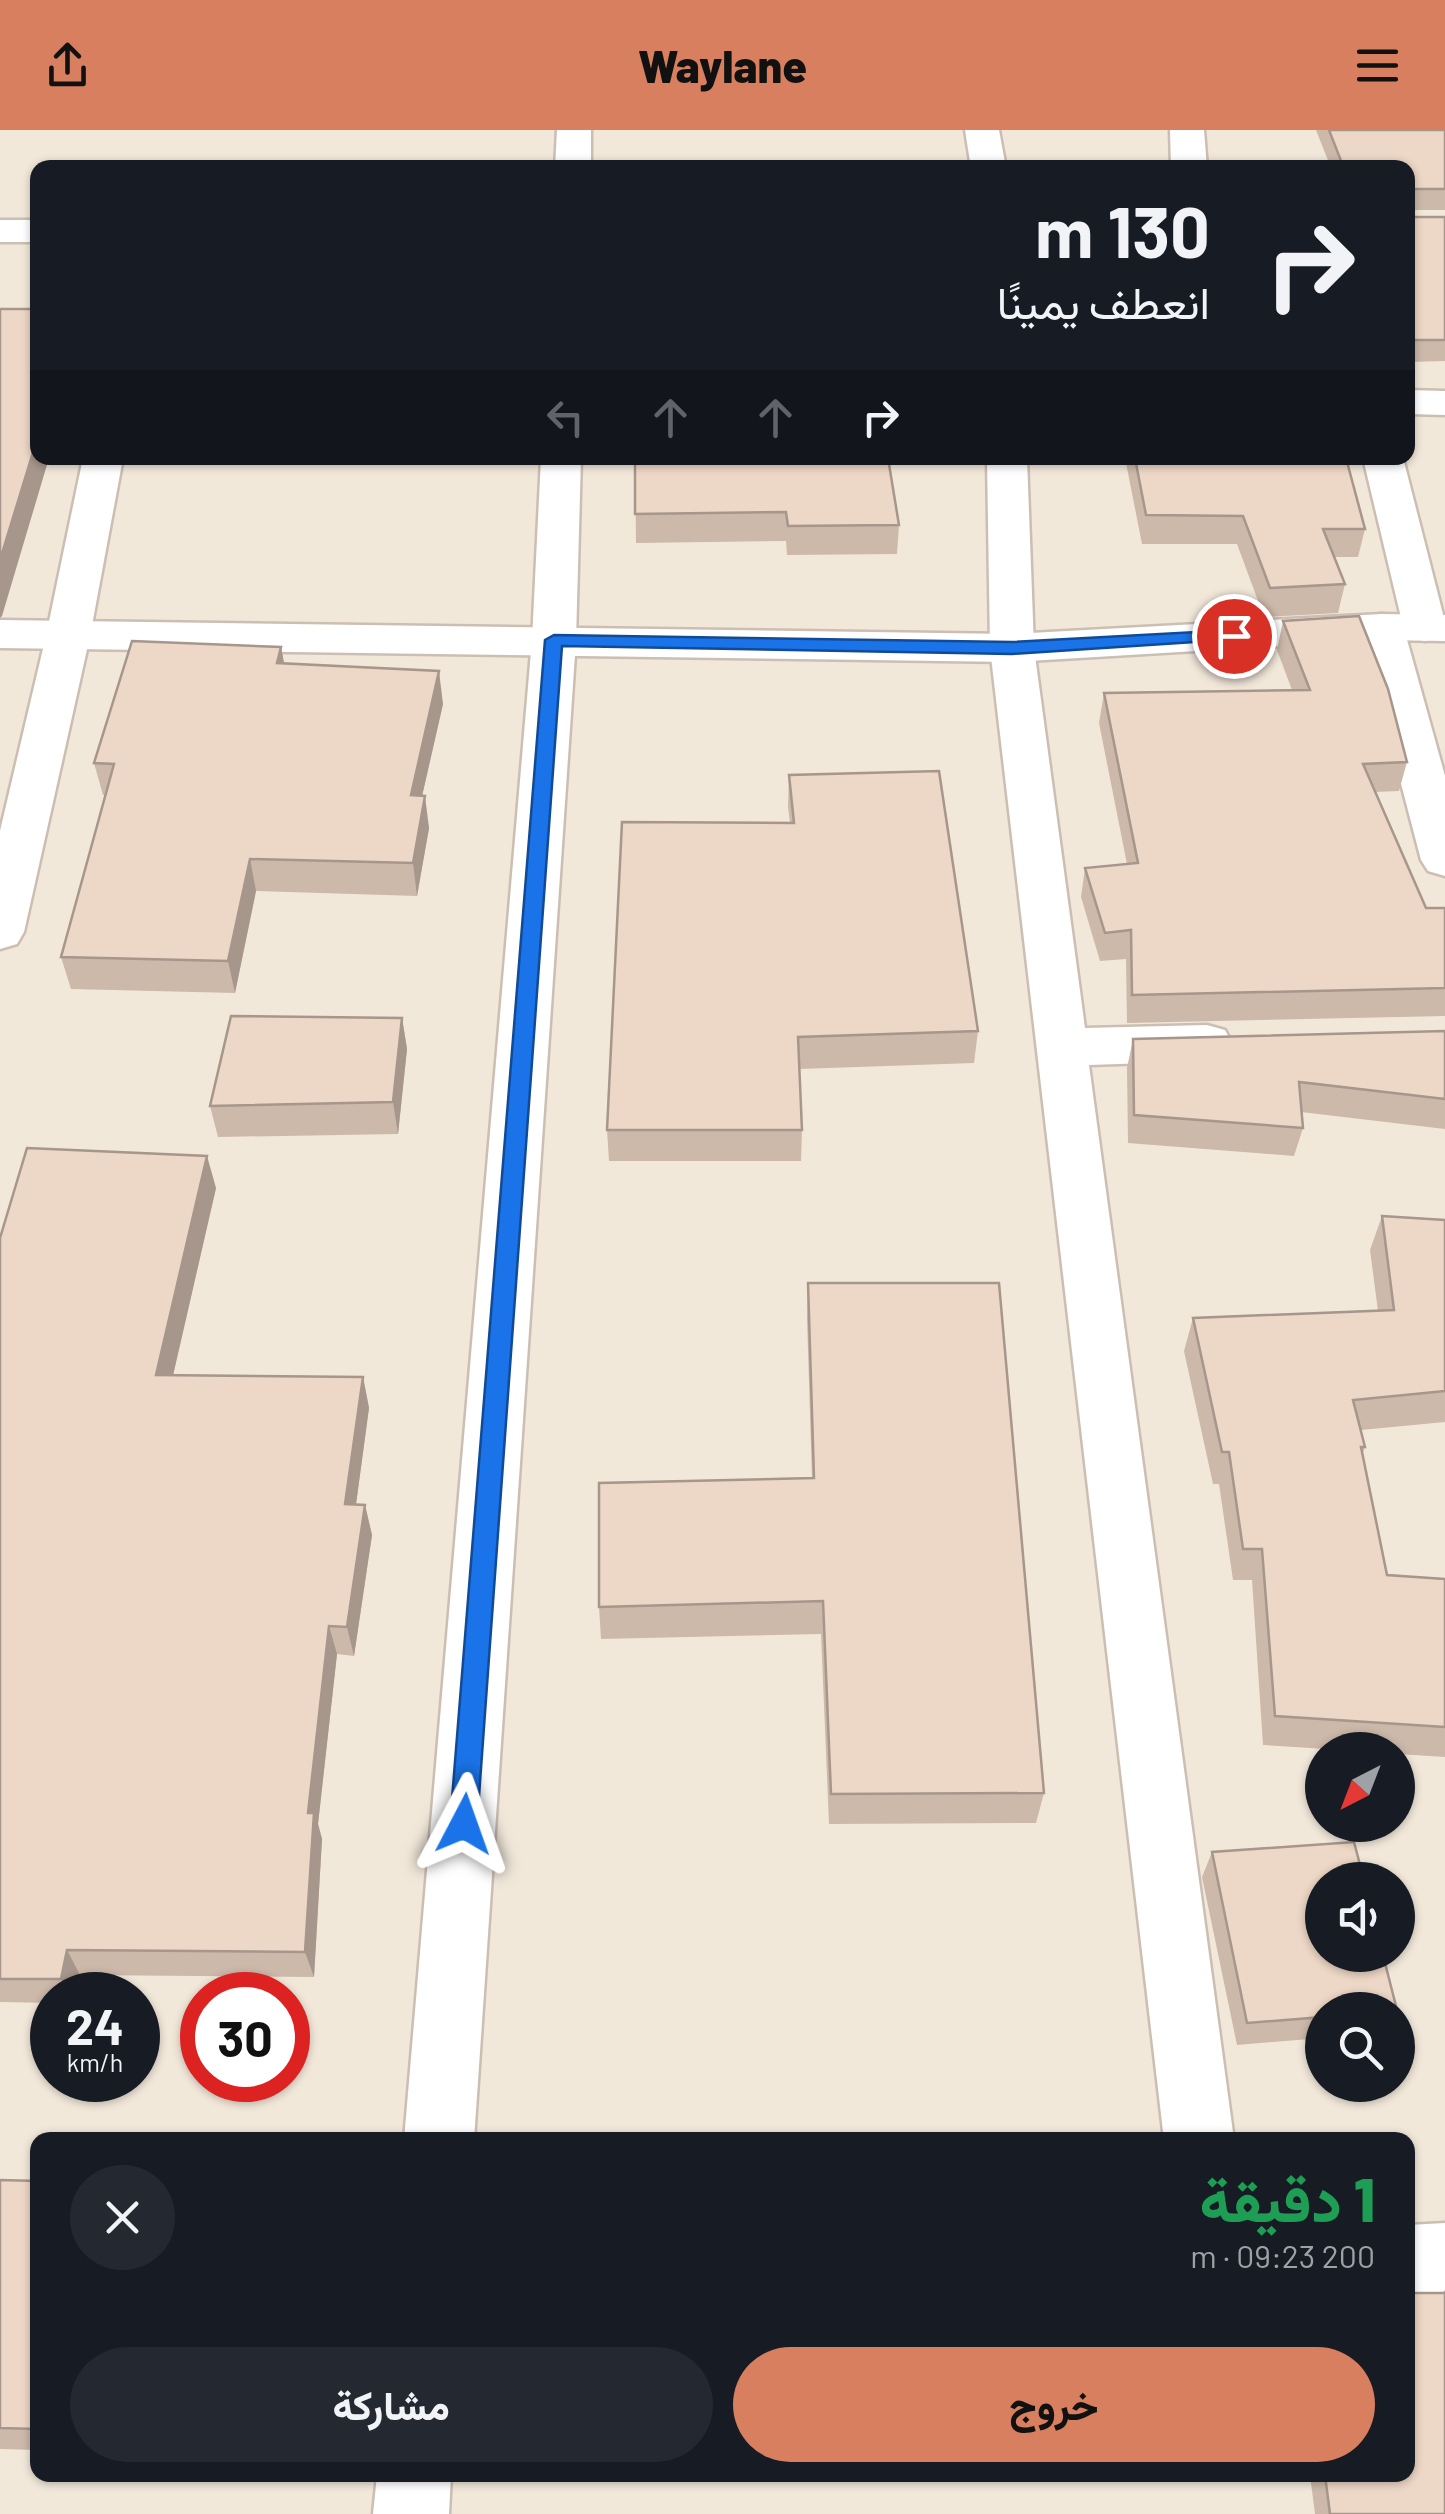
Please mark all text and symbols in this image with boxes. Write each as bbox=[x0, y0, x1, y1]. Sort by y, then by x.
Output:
icon: share bbox=[40, 38, 95, 93]
text: Waylane bbox=[638, 38, 807, 92]
icon: menu bbox=[1350, 38, 1405, 93]
text: 130 m bbox=[1035, 188, 1210, 272]
icon: right bbox=[1245, 200, 1375, 330]
text: انعطف يمينًا bbox=[997, 274, 1210, 328]
icon: left bbox=[538, 390, 593, 445]
icon: ahead bbox=[643, 390, 698, 445]
icon: ahead bbox=[748, 390, 803, 445]
icon: right bbox=[853, 390, 908, 445]
pin bbox=[1192, 594, 1277, 679]
icon: arrive bbox=[1207, 609, 1262, 664]
north arrow bbox=[1305, 1732, 1415, 1842]
map controls bbox=[1305, 1732, 1415, 2102]
position arrow bbox=[412, 1772, 516, 1876]
button: sound bbox=[1305, 1862, 1415, 1972]
speed limit sign: 30 bbox=[180, 1972, 310, 2102]
button: search bbox=[1305, 1992, 1415, 2102]
text: 24 bbox=[66, 1995, 124, 2055]
text: km/h bbox=[67, 2047, 123, 2077]
text: 1 دقيقة bbox=[1200, 2162, 1375, 2234]
button: close bbox=[70, 2165, 175, 2270]
text: 200 m · 09:23 bbox=[1190, 2236, 1375, 2274]
button: مشاركة bbox=[70, 2347, 713, 2462]
button: خروج bbox=[733, 2347, 1375, 2462]

